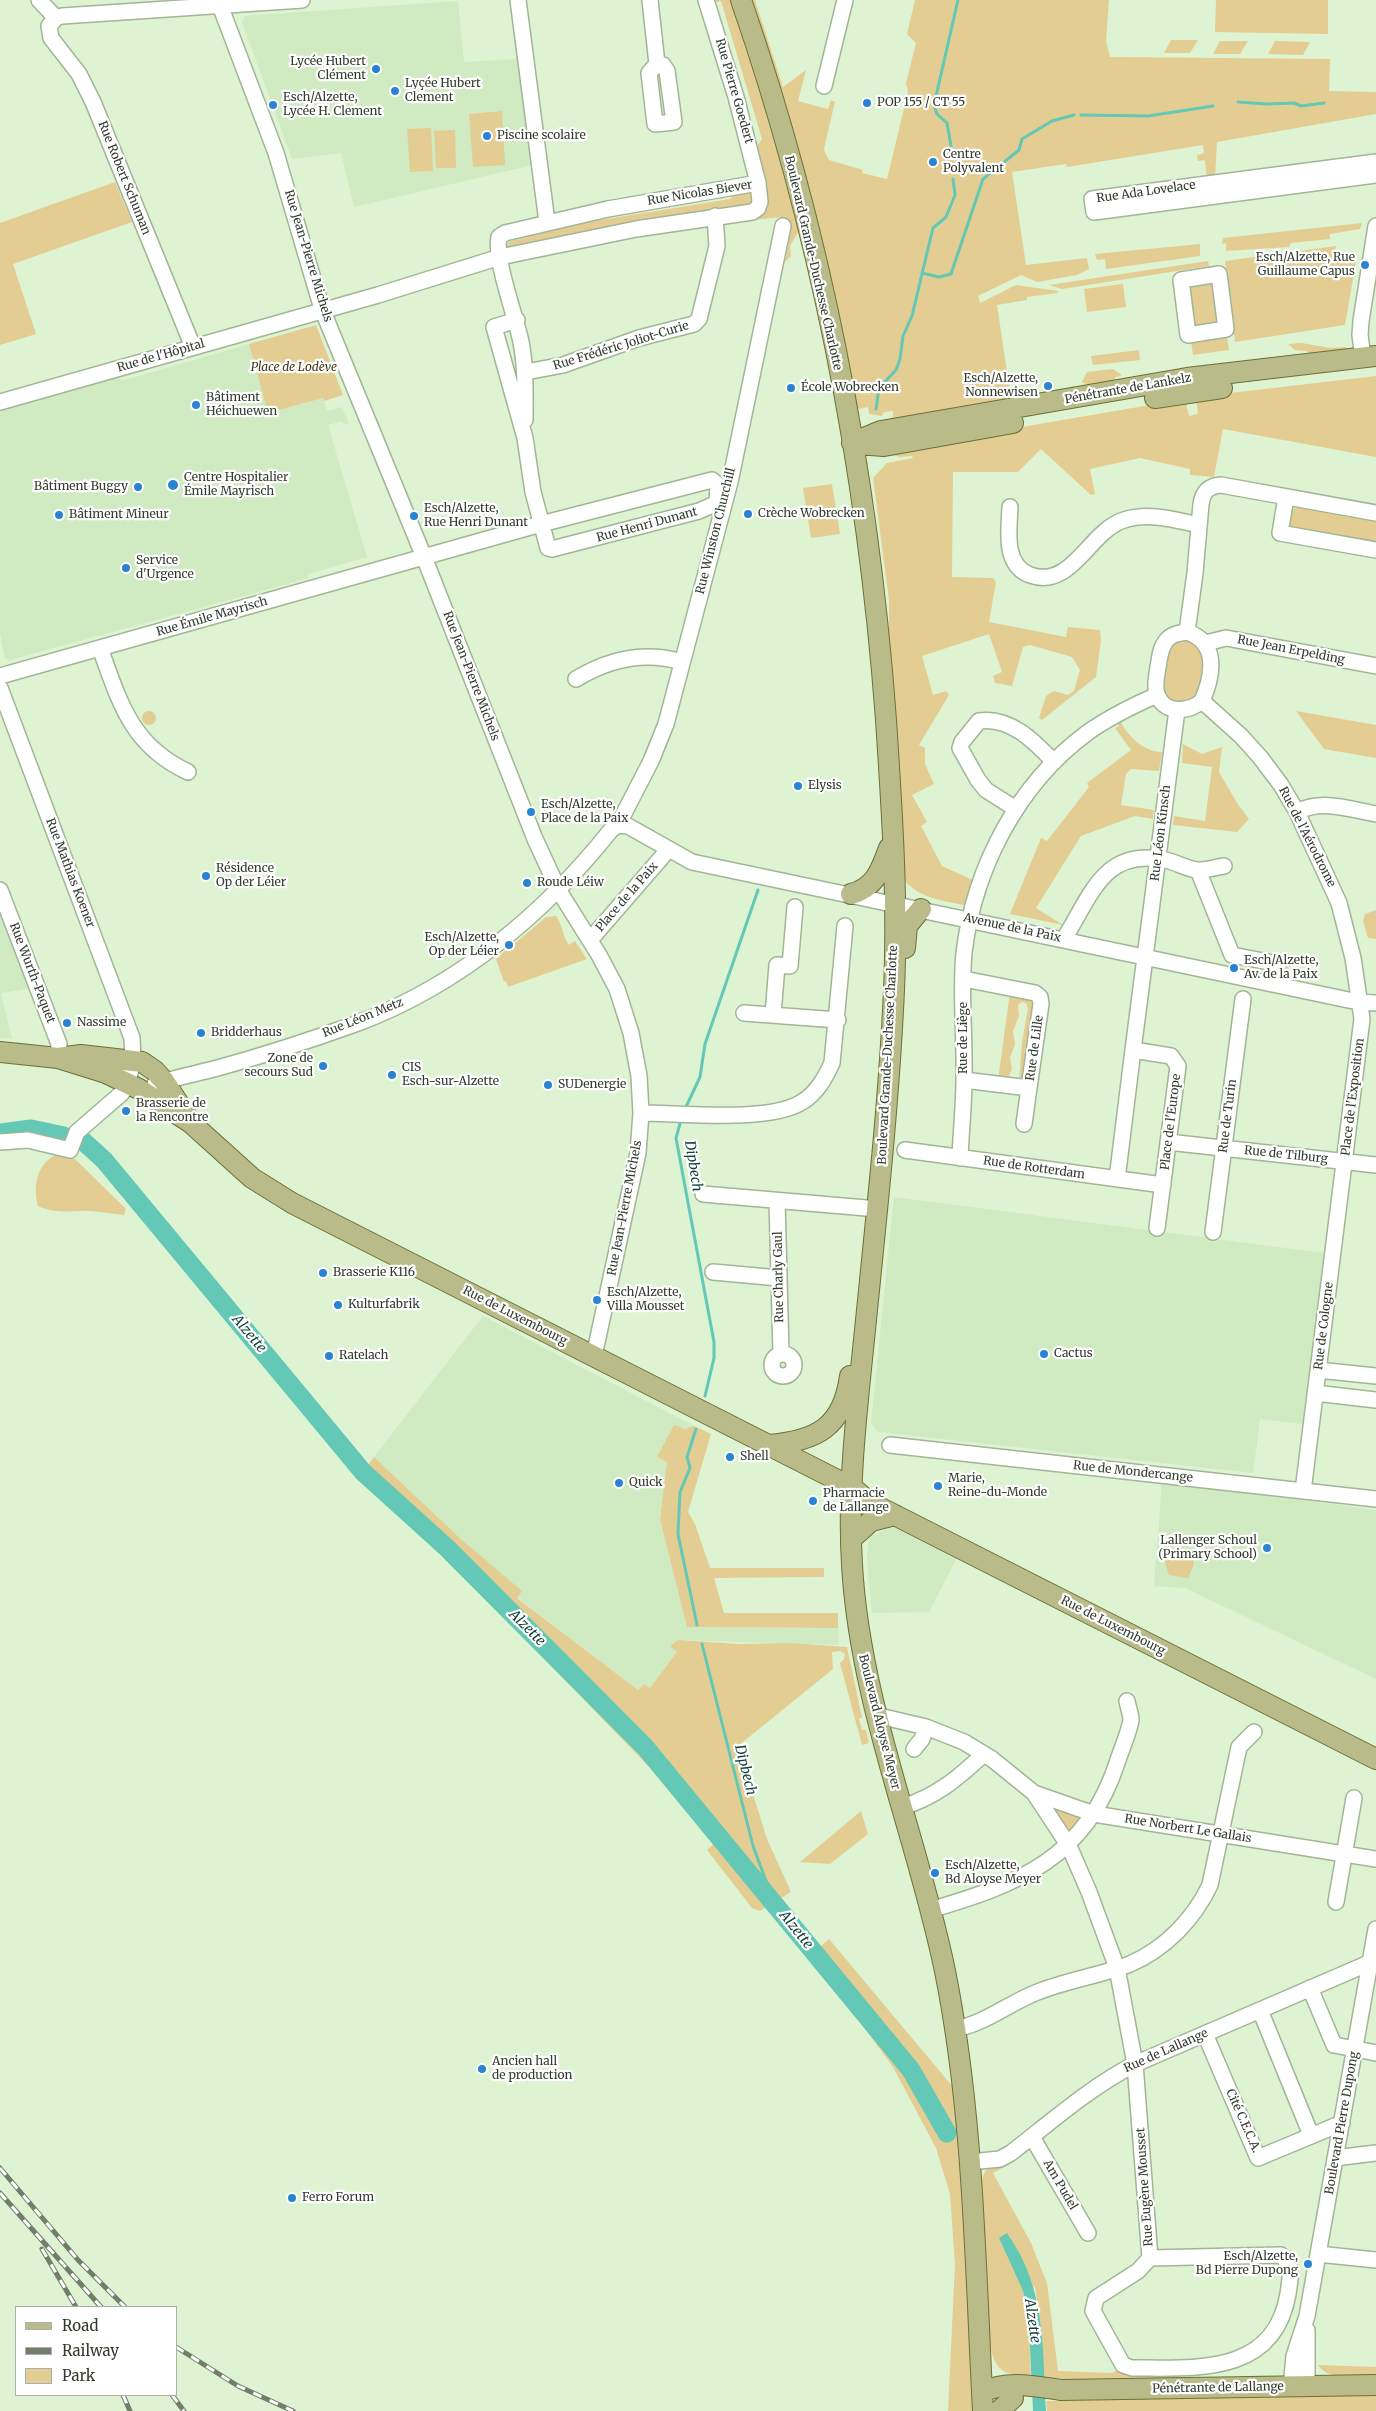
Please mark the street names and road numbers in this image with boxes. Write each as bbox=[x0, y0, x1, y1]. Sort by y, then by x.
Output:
street label: Rue Pierre Goedert bbox=[712, 37, 756, 145]
street label: Rue Robert Schuman bbox=[95, 119, 153, 237]
street label: Boulevard Grande-Duchesse Charlotte bbox=[781, 154, 845, 372]
street label: Rue Nicolas Biever bbox=[646, 178, 754, 208]
street label: Rue Ada Lovelace bbox=[1096, 178, 1196, 206]
street label: Rue Jean-Pierre Michels bbox=[281, 188, 335, 324]
street label: Rue Frédéric Joliot-Curie bbox=[551, 319, 691, 373]
street label: Rue de l'Hôpital bbox=[116, 337, 206, 375]
street label: Pénétrante de Lankelz bbox=[1064, 371, 1192, 407]
street label: Rue Winston Churchill bbox=[693, 466, 739, 596]
street label: Rue Henri Dunant bbox=[595, 505, 699, 545]
street label: Rue Émile Mayrisch bbox=[155, 594, 269, 640]
street label: Rue Jean-Pierre Michels bbox=[440, 609, 502, 743]
street label: Rue Jean Erpelding bbox=[1236, 633, 1346, 667]
street label: Rue Léon Kinsch bbox=[1148, 784, 1174, 882]
street label: Rue de l'Aérodrome bbox=[1275, 784, 1339, 890]
street label: Rue Mathias Koener bbox=[42, 816, 98, 930]
street label: Place de la Paix bbox=[593, 859, 661, 935]
street label: Avenue de la Paix bbox=[962, 911, 1062, 945]
street label: Rue Wurth-Paquet bbox=[6, 921, 58, 1025]
street label: Boulevard Grande-Duchesse Charlotte bbox=[875, 945, 901, 1165]
street label: Rue Léon Metz bbox=[320, 995, 406, 1041]
street label: Rue de Liège bbox=[957, 1002, 971, 1074]
street label: Rue de Lille bbox=[1023, 1014, 1047, 1082]
street label: Place de l'Exposition bbox=[1339, 1037, 1367, 1157]
street label: Place de l'Europe bbox=[1158, 1073, 1184, 1171]
street label: Rue de Turin bbox=[1216, 1078, 1240, 1154]
street label: Rue Jean-Pierre Michels bbox=[605, 1139, 645, 1277]
street label: Rue de Tilburg bbox=[1243, 1143, 1329, 1167]
street label: Rue de Rotterdam bbox=[982, 1154, 1086, 1182]
street label: Rue Charly Gaul bbox=[771, 1231, 787, 1323]
street label: Rue de Cologne bbox=[1311, 1281, 1337, 1371]
street label: Rue de Luxembourg bbox=[460, 1283, 570, 1349]
street label: Rue de Mondercange bbox=[1072, 1459, 1194, 1485]
street label: Rue de Luxembourg bbox=[1058, 1593, 1168, 1659]
street label: Boulevard Aloyse Meyer bbox=[855, 1653, 903, 1791]
street label: Rue Norbert Le Gallais bbox=[1123, 1812, 1253, 1846]
street label: Rue de Lallange bbox=[1122, 2026, 1210, 2076]
street label: Boulevard Pierre Dupong bbox=[1322, 2050, 1362, 2196]
street label: Cité C.E.C.A. bbox=[1223, 2087, 1263, 2155]
street label: Rue Eugène Mousset bbox=[1134, 2127, 1156, 2247]
street label: Am Pudel bbox=[1040, 2157, 1080, 2213]
street label: Pénétrante de Lallange bbox=[1152, 2380, 1284, 2396]

